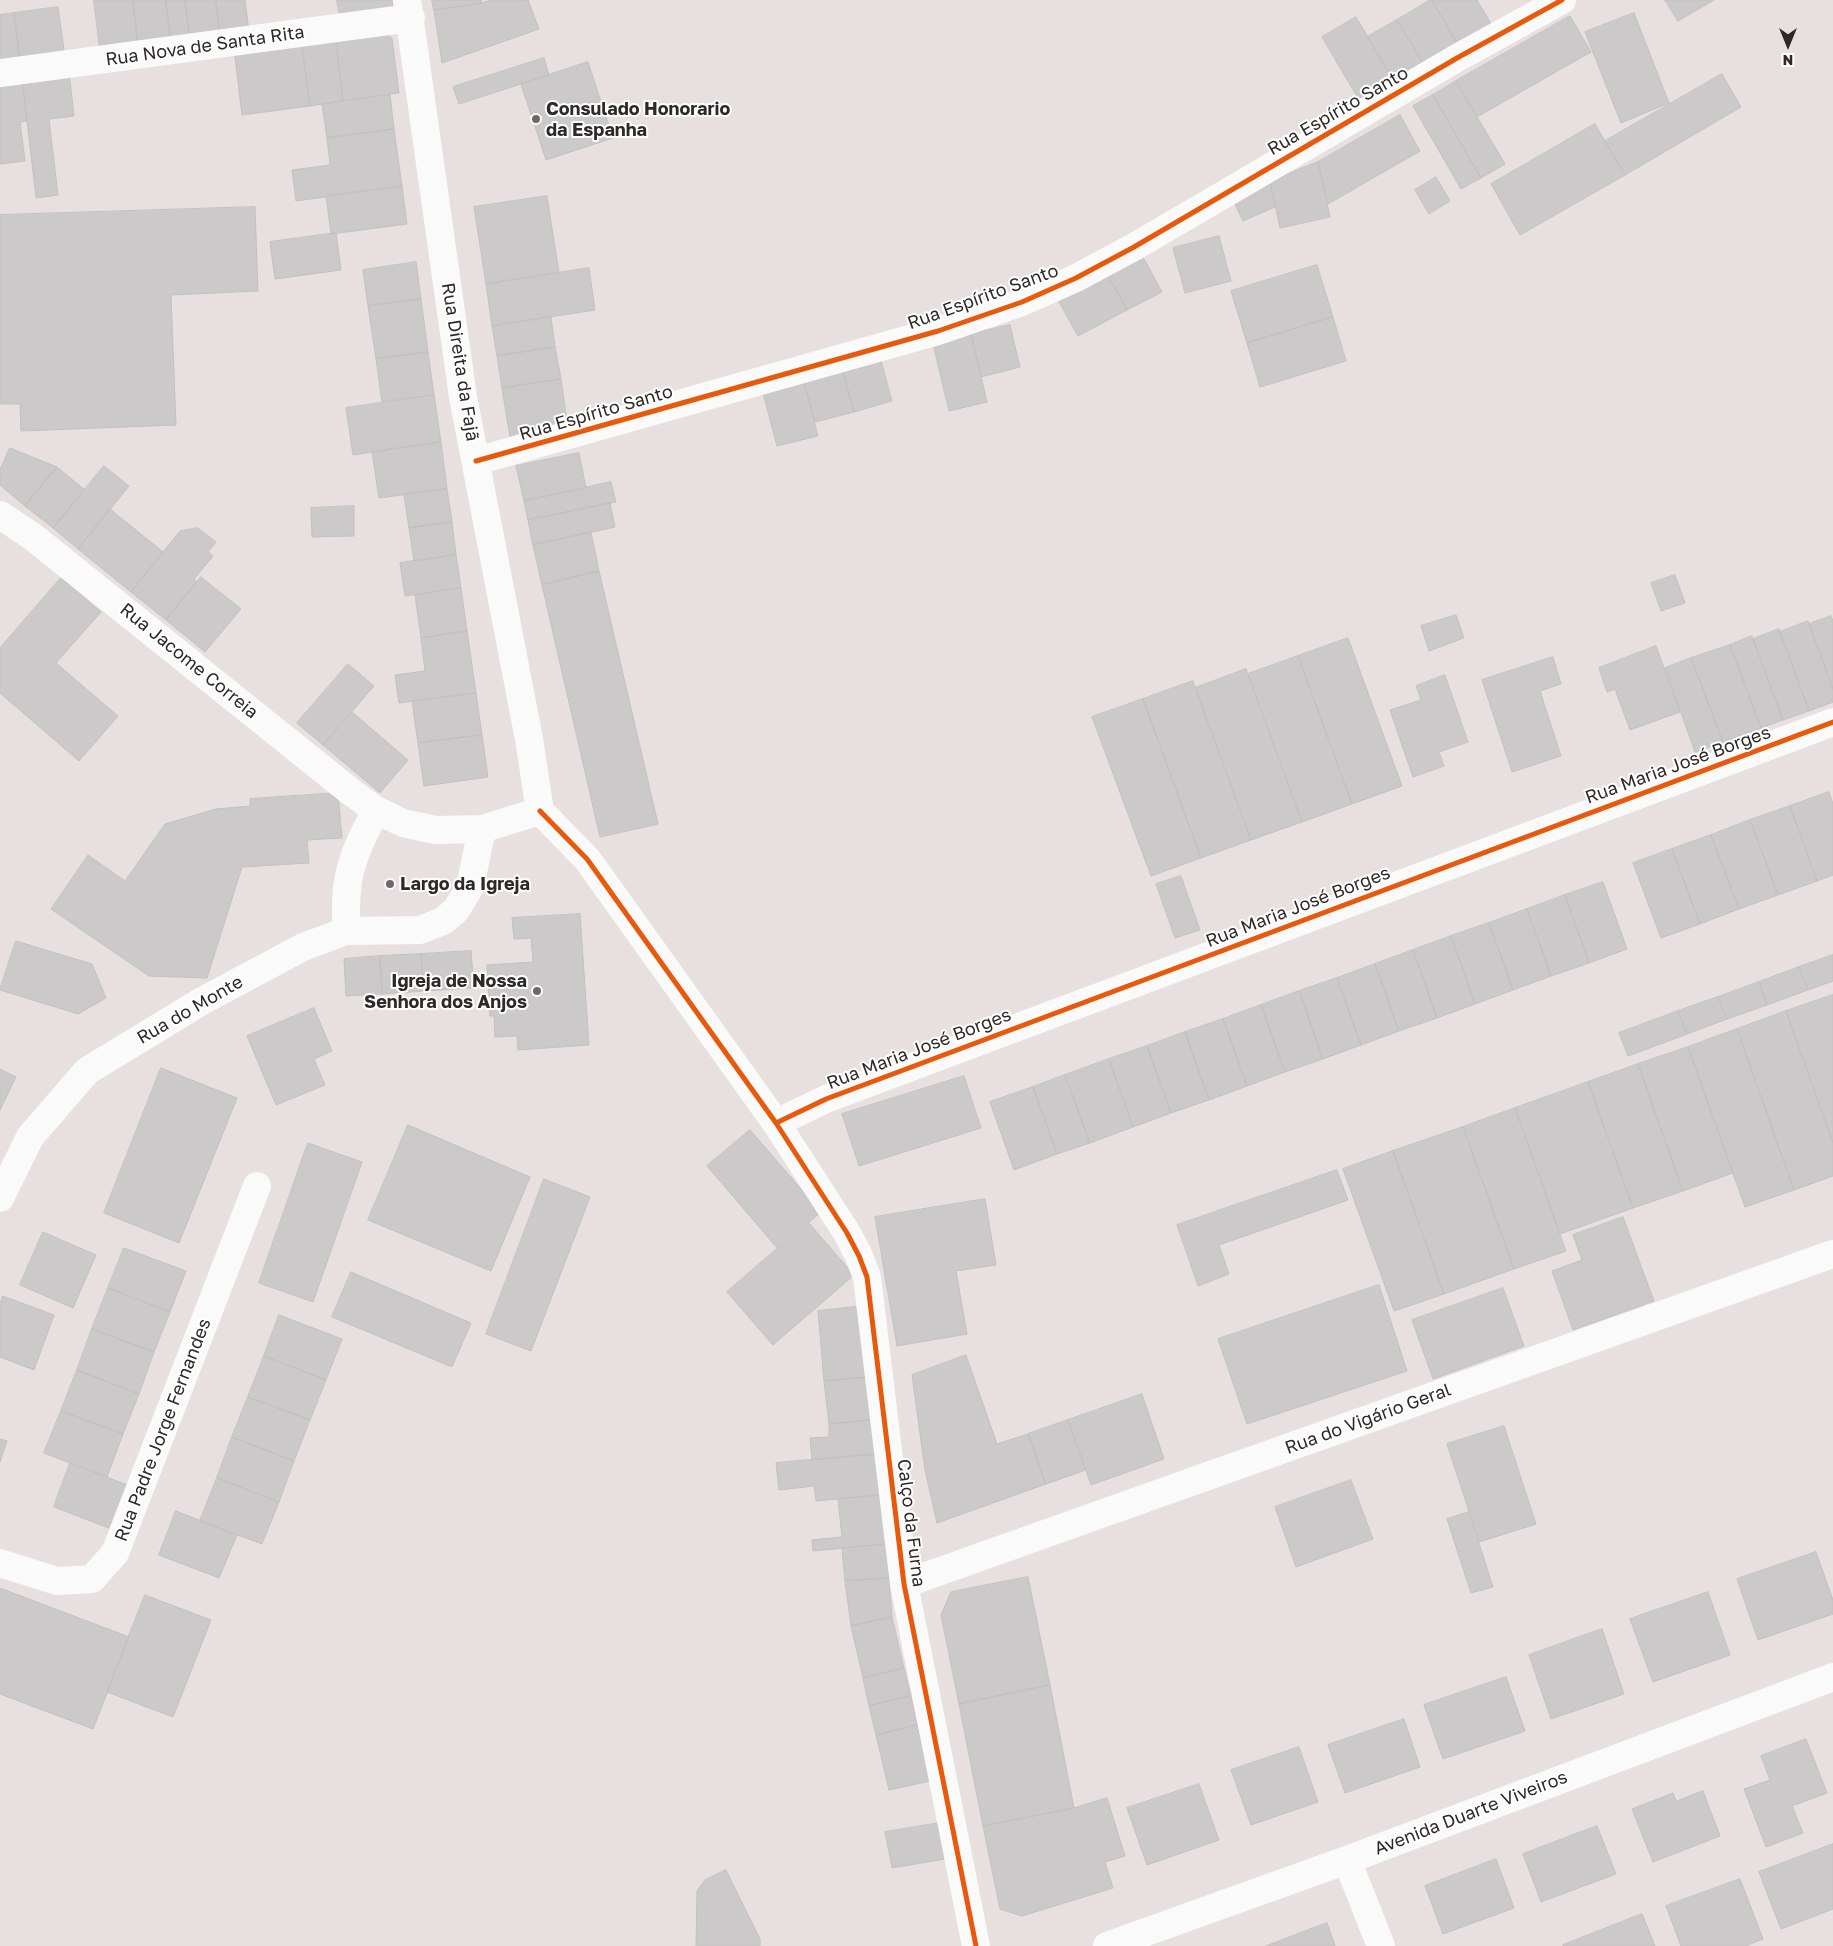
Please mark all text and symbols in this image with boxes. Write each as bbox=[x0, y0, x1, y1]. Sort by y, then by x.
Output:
north arrow bbox=[1763, 20, 1813, 70]
street label: Rua Nova de Santa Rita bbox=[104, 21, 306, 71]
text: N bbox=[1783, 52, 1793, 69]
street label: Rua Espírito Santo bbox=[1264, 62, 1412, 160]
place label: Consulado Honorario da Espanha bbox=[546, 98, 730, 140]
marker: Consulado Honorario da Espanha bbox=[530, 113, 542, 125]
street label: Rua Espírito Santo bbox=[905, 260, 1061, 334]
street label: Rua Direita da Fajã bbox=[437, 281, 483, 443]
street label: Rua Espírito Santo bbox=[517, 381, 675, 445]
street label: Rua Jacome Correia bbox=[116, 599, 262, 723]
street label: Rua Maria José Borges bbox=[1582, 721, 1774, 809]
street label: Rua Maria José Borges bbox=[1203, 862, 1393, 952]
place label: Largo da Igreja bbox=[400, 873, 530, 895]
marker: Largo da Igreja bbox=[384, 878, 396, 890]
place label: Igreja de Nossa Senhora dos Anjos bbox=[364, 970, 527, 1012]
street label: Rua do Monte bbox=[133, 971, 247, 1049]
marker: Igreja de Nossa Senhora dos Anjos bbox=[531, 985, 543, 997]
street label: Rua Maria José Borges bbox=[824, 1004, 1014, 1094]
street label: Rua Padre Jorge Fernandes bbox=[110, 1315, 216, 1545]
street label: Rua do Vigário Geral bbox=[1282, 1379, 1454, 1459]
street label: Calço da Furna bbox=[892, 1458, 930, 1588]
street label: Avenida Duarte Viveiros bbox=[1371, 1766, 1571, 1860]

